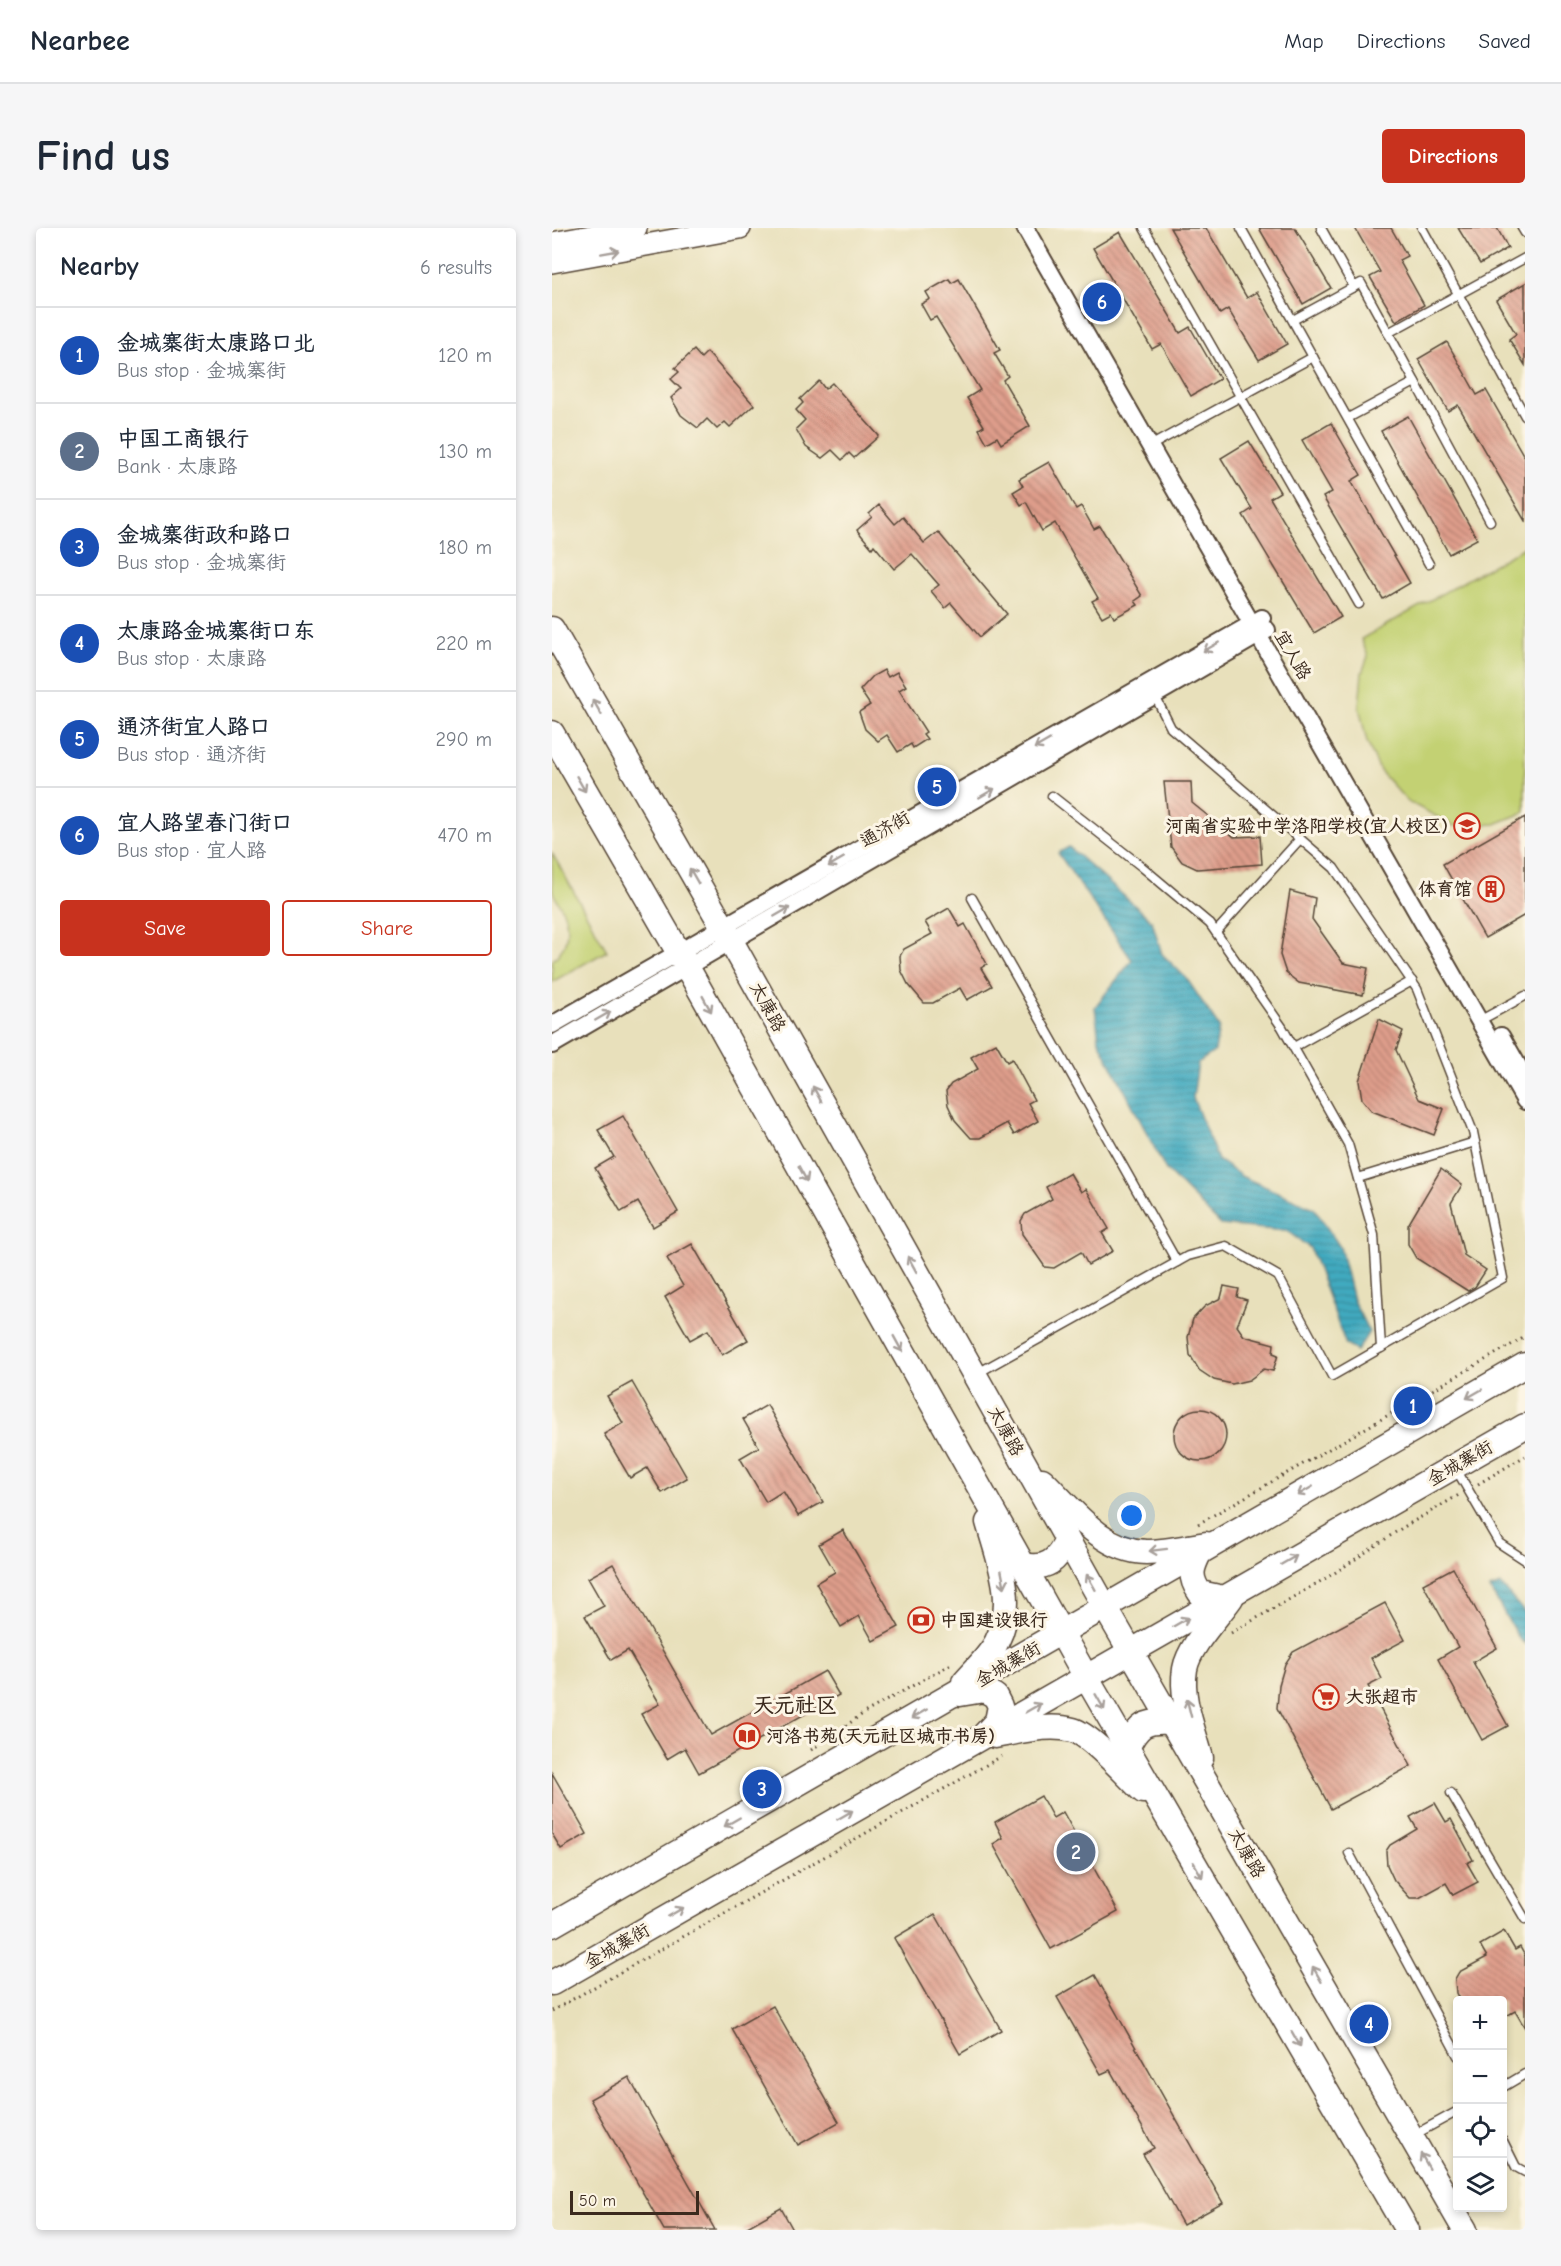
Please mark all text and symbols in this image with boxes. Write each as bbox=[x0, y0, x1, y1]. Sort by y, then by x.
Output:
text: Nearbee bbox=[30, 25, 130, 57]
text: Map bbox=[1284, 29, 1324, 53]
text: Directions bbox=[1357, 29, 1446, 53]
text: Saved bbox=[1479, 29, 1531, 53]
button: Directions bbox=[1382, 129, 1525, 183]
text: Find us bbox=[36, 132, 170, 181]
one-way arrow bbox=[599, 246, 619, 257]
text: Nearby bbox=[60, 252, 139, 282]
text: 6 results bbox=[420, 256, 492, 279]
pin: 6 bbox=[1082, 280, 1122, 325]
text: 金城寨街太康路口北 bbox=[117, 330, 315, 356]
text: 1 bbox=[76, 344, 83, 367]
text: 120 m bbox=[438, 344, 492, 367]
text: Bus stop · 金城寨街 bbox=[117, 359, 286, 382]
text: 中国工商银行 bbox=[117, 426, 249, 452]
text: 2 bbox=[75, 440, 84, 463]
text: 130 m bbox=[439, 440, 492, 463]
text: Bank · 太康路 bbox=[117, 455, 237, 478]
text: 金城寨街政和路口 bbox=[117, 522, 293, 548]
text: 3 bbox=[75, 536, 84, 559]
text: 180 m bbox=[438, 536, 492, 559]
text: Bus stop · 金城寨街 bbox=[117, 551, 286, 574]
text: 太康路金城寨街口东 bbox=[117, 618, 315, 644]
street label: 宜人路 bbox=[1270, 627, 1315, 684]
text: 4 bbox=[75, 632, 84, 655]
text: 220 m bbox=[436, 632, 492, 655]
one-way arrow bbox=[1203, 641, 1220, 653]
text: Bus stop · 太康路 bbox=[117, 647, 266, 670]
one-way arrow bbox=[591, 699, 603, 716]
text: 通济街宜人路口 bbox=[117, 714, 271, 740]
text: 5 bbox=[74, 728, 85, 751]
text: 290 m bbox=[436, 728, 492, 751]
one-way arrow bbox=[1034, 738, 1051, 750]
text: Bus stop · 通济街 bbox=[117, 743, 266, 766]
pin: 5 bbox=[918, 764, 956, 810]
one-way arrow bbox=[576, 775, 588, 792]
one-way arrow bbox=[978, 786, 995, 798]
street label: 通济街 bbox=[857, 807, 914, 852]
text: 宜人路望春门街口 bbox=[117, 810, 293, 836]
school or university icon: 河南省实验中学洛阳学校(宜人校区) bbox=[1452, 811, 1482, 841]
place label: 河南省实验中学洛阳学校(宜人校区) bbox=[1165, 816, 1448, 837]
text: 6 bbox=[74, 824, 85, 847]
text: 470 m bbox=[437, 824, 492, 847]
text: Bus stop · 宜人路 bbox=[117, 839, 266, 862]
one-way arrow bbox=[828, 856, 845, 868]
one-way arrow bbox=[688, 868, 699, 886]
building icon: 体育馆 bbox=[1476, 874, 1506, 904]
place label: 体育馆 bbox=[1418, 879, 1472, 900]
button: Save bbox=[60, 900, 270, 956]
button: Share bbox=[282, 900, 492, 956]
one-way arrow bbox=[773, 906, 790, 918]
street label: 太康路 bbox=[745, 979, 790, 1036]
one-way arrow bbox=[702, 995, 714, 1012]
one-way arrow bbox=[594, 1009, 611, 1021]
one-way arrow bbox=[811, 1086, 823, 1103]
one-way arrow bbox=[798, 1164, 809, 1182]
one-way arrow bbox=[906, 1256, 918, 1273]
one-way arrow bbox=[893, 1335, 905, 1352]
pin: 1 bbox=[1394, 1384, 1432, 1428]
one-way arrow bbox=[1466, 1388, 1483, 1400]
street label: 太康路 bbox=[983, 1403, 1028, 1460]
street label: 金城寨街 bbox=[1424, 1436, 1497, 1491]
one-way arrow bbox=[1297, 1486, 1314, 1498]
your location bbox=[1117, 1501, 1146, 1530]
one-way arrow bbox=[1148, 1545, 1168, 1556]
one-way arrow bbox=[1280, 1554, 1297, 1566]
one-way arrow bbox=[998, 1569, 1009, 1588]
one-way arrow bbox=[1085, 1574, 1097, 1591]
bank icon: 中国建设银行 bbox=[906, 1605, 936, 1635]
place label: 中国建设银行 bbox=[940, 1610, 1048, 1631]
one-way arrow bbox=[1172, 1616, 1189, 1628]
street label: 金城寨街 bbox=[972, 1637, 1045, 1692]
supermarket icon: 大张超市 bbox=[1311, 1682, 1341, 1712]
place label: 大张超市 bbox=[1346, 1687, 1418, 1708]
district label: 天元社区 bbox=[753, 1693, 837, 1717]
one-way arrow bbox=[1094, 1693, 1106, 1710]
one-way arrow bbox=[1182, 1699, 1194, 1718]
one-way arrow bbox=[1023, 1702, 1041, 1713]
one-way arrow bbox=[911, 1709, 928, 1721]
library icon: 河洛书苑(天元社区城市书房) bbox=[732, 1721, 762, 1751]
place label: 河洛书苑(天元社区城市书房) bbox=[766, 1726, 995, 1747]
pin: 3 bbox=[742, 1766, 782, 1812]
one-way arrow bbox=[836, 1809, 853, 1821]
one-way arrow bbox=[724, 1816, 741, 1828]
street label: 太康路 bbox=[1224, 1825, 1269, 1882]
pin: 2 bbox=[1056, 1830, 1096, 1874]
one-way arrow bbox=[1192, 1861, 1204, 1878]
one-way arrow bbox=[667, 1906, 684, 1918]
street label: 金城寨街 bbox=[581, 1919, 654, 1974]
one-way arrow bbox=[1311, 1966, 1323, 1983]
map controls bbox=[1453, 1996, 1507, 2212]
button: + bbox=[1453, 1996, 1507, 2050]
pin: 4 bbox=[1350, 2002, 1388, 2046]
one-way arrow bbox=[1290, 2030, 1302, 2047]
button: − bbox=[1453, 2050, 1507, 2104]
button: locate bbox=[1453, 2104, 1507, 2158]
one-way arrow bbox=[1418, 2153, 1430, 2170]
button: layers bbox=[1453, 2158, 1507, 2212]
scale bar bbox=[570, 2188, 699, 2216]
text: 50 m bbox=[579, 2192, 616, 2210]

